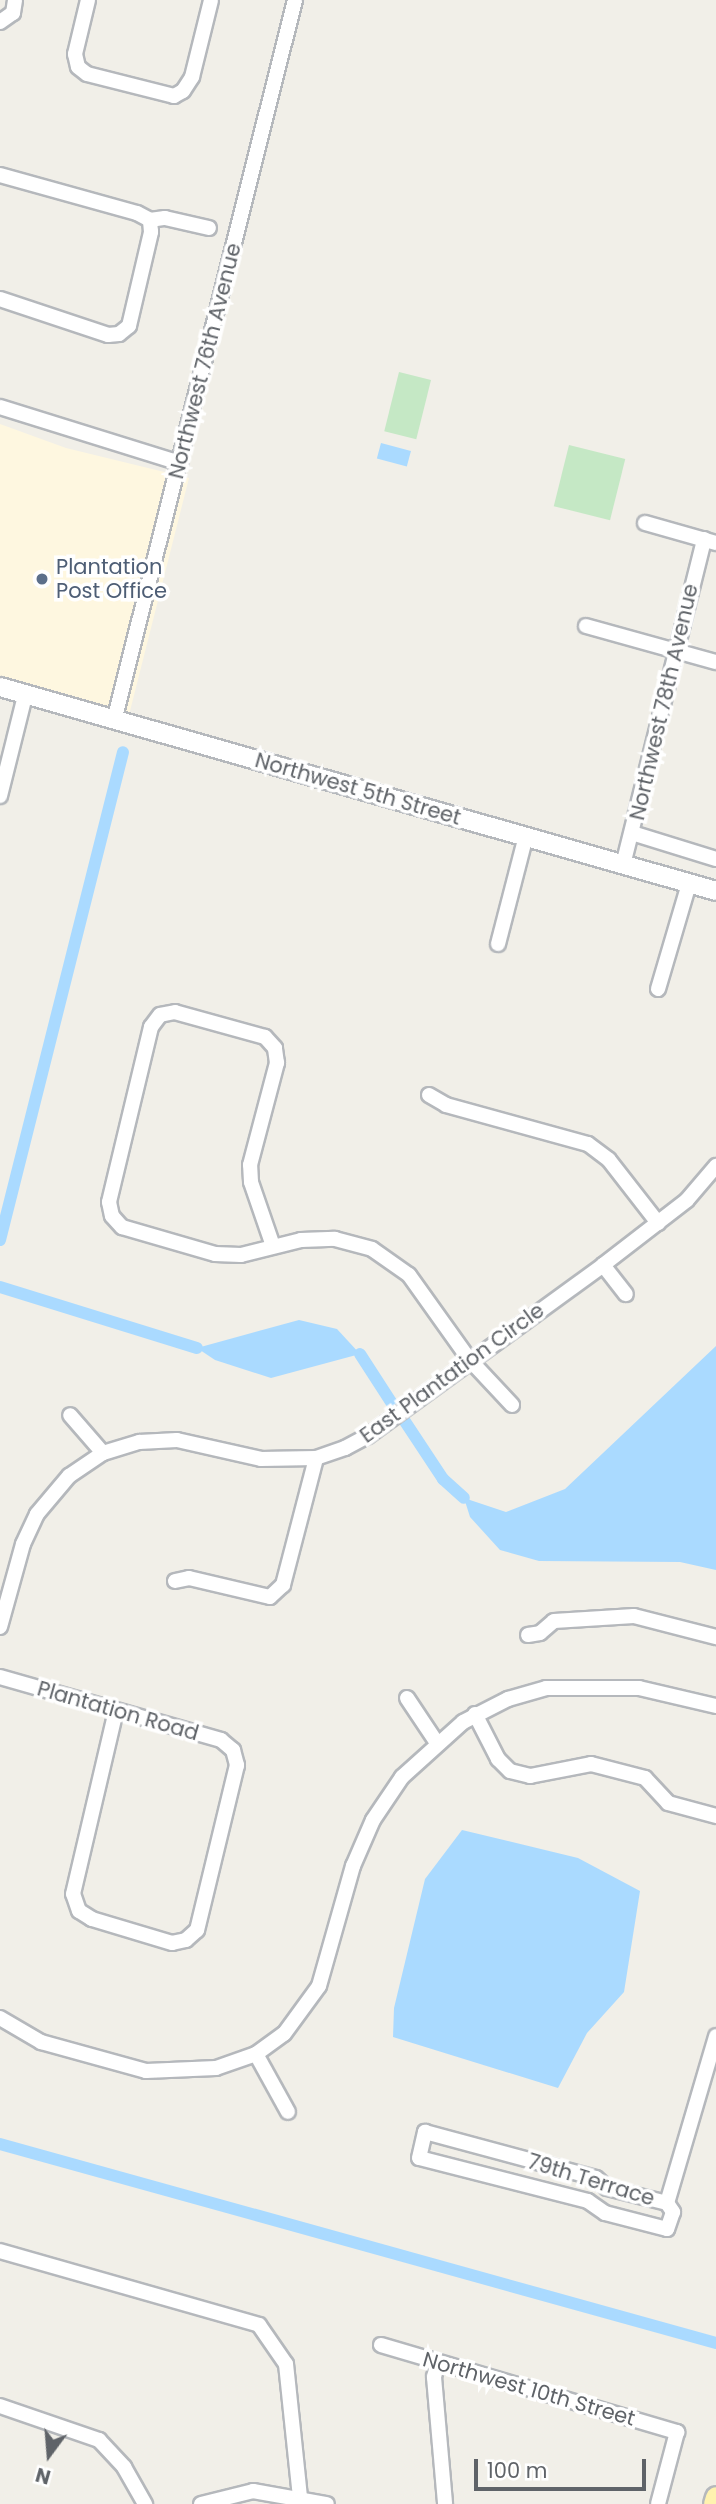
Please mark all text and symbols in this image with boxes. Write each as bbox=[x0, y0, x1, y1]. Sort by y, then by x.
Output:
street label: Northwest 76th Avenue bbox=[164, 241, 246, 481]
place label: Plantation Post Office bbox=[56, 554, 167, 604]
marker: Plantation Post Office bbox=[34, 571, 50, 587]
street label: Northwest 78th Avenue bbox=[625, 581, 703, 823]
street label: Northwest 5th Street bbox=[252, 748, 464, 830]
street label: East Plantation Circle bbox=[355, 1298, 549, 1448]
street label: Plantation Road bbox=[34, 1676, 202, 1746]
street label: 79th Terrace bbox=[524, 2149, 658, 2211]
street label: Northwest 10th Street bbox=[420, 2347, 638, 2431]
north arrow bbox=[14, 2420, 84, 2490]
scale bar bbox=[478, 2444, 650, 2488]
text: 100 m bbox=[487, 2456, 547, 2485]
text: N bbox=[32, 2461, 54, 2491]

